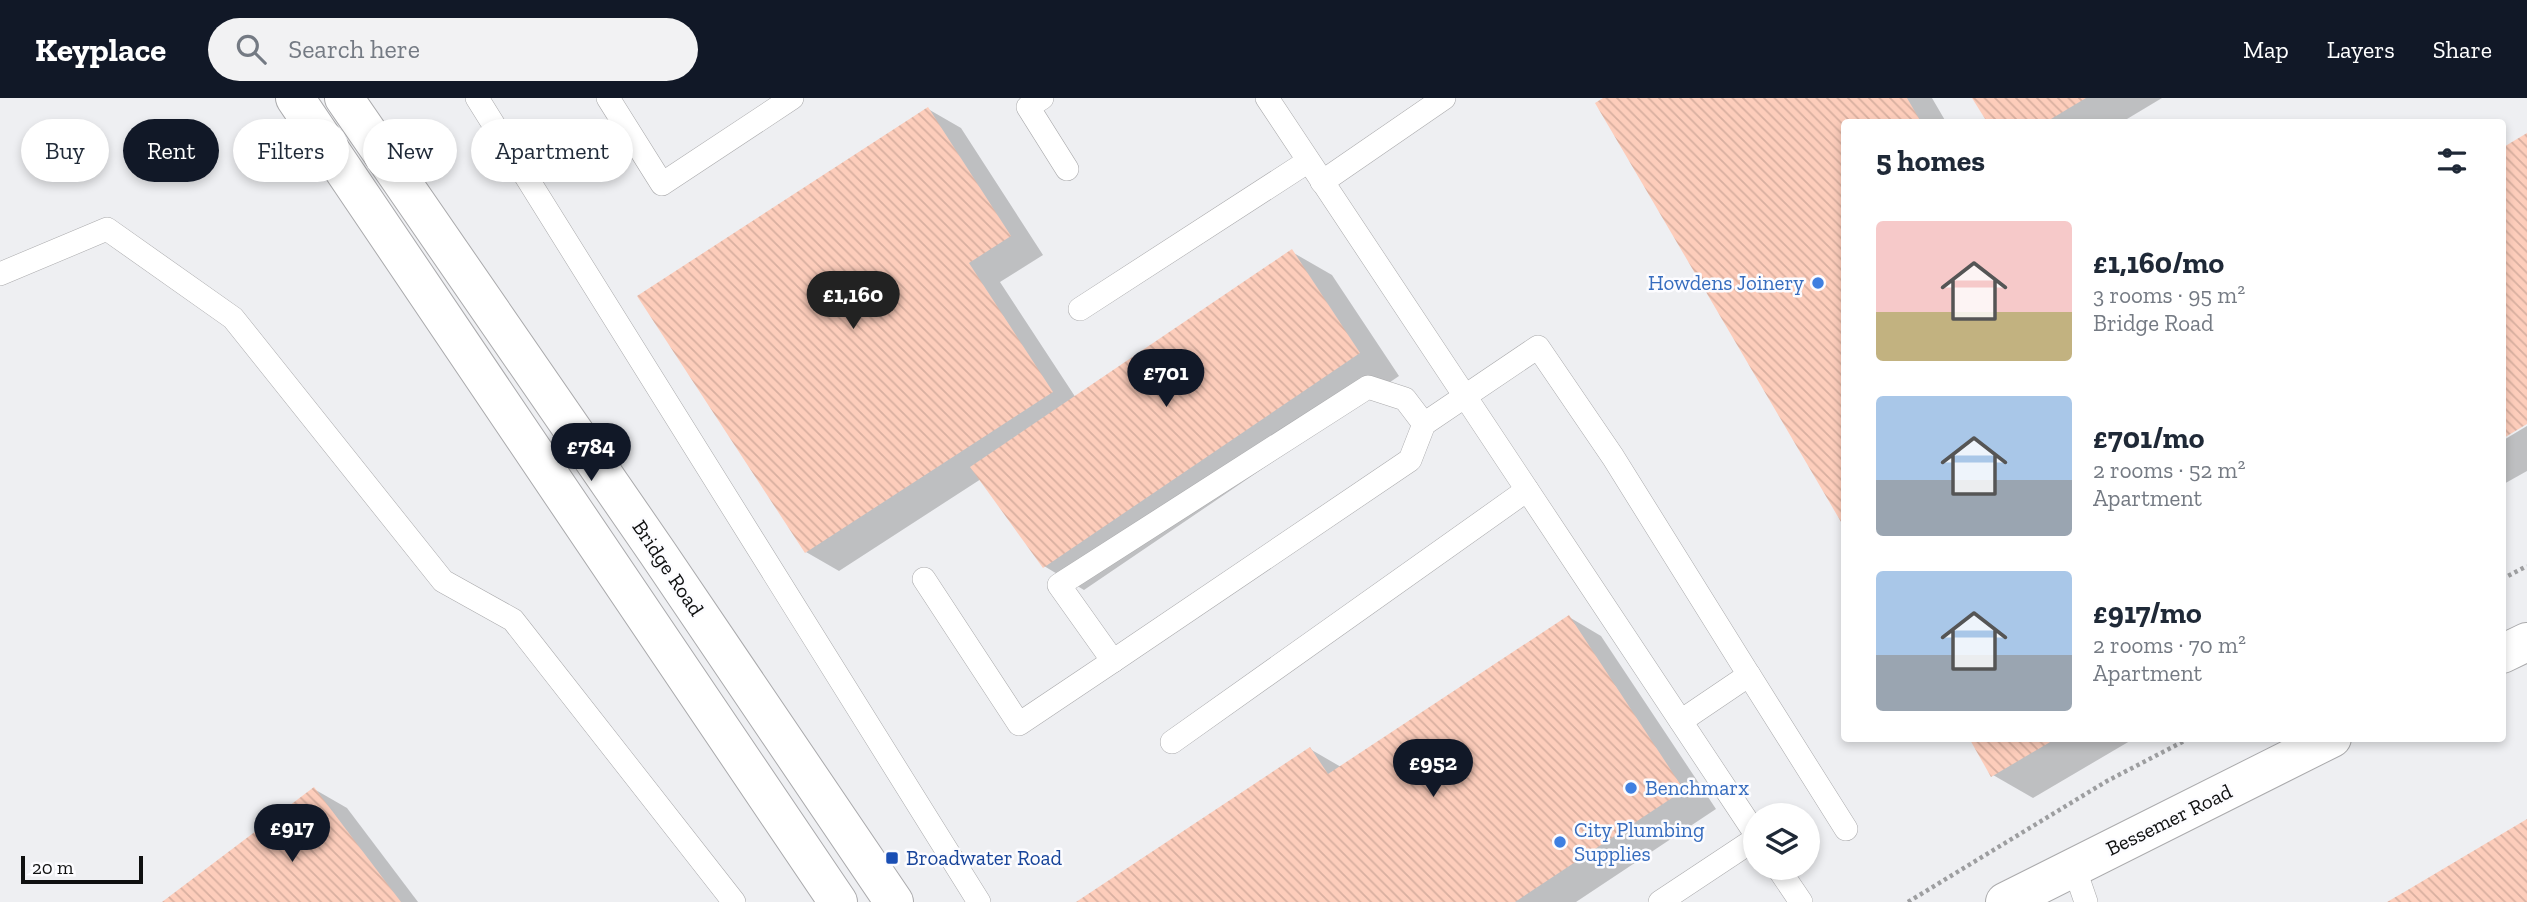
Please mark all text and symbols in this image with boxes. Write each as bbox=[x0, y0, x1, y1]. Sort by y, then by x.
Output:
search box bbox=[208, 18, 698, 81]
text: Keyplace bbox=[35, 30, 166, 69]
icon: search bbox=[232, 30, 270, 68]
text: Search here bbox=[288, 33, 420, 65]
text: Map bbox=[2243, 35, 2289, 64]
text: Layers bbox=[2327, 35, 2395, 64]
text: Share bbox=[2433, 35, 2492, 64]
chip: Buy bbox=[21, 119, 109, 182]
chip: Rent bbox=[123, 119, 219, 182]
chip: Filters bbox=[233, 119, 349, 182]
chip: New bbox=[363, 119, 457, 182]
chip: Apartment bbox=[471, 119, 633, 182]
icon: filters bbox=[2433, 142, 2471, 180]
text: 5 homes bbox=[1876, 143, 1985, 179]
text: £1,160/mo bbox=[2093, 245, 2224, 281]
icon: home bbox=[1932, 249, 2016, 333]
place label: Howdens Joinery bbox=[1648, 270, 1804, 295]
pin: £1,160 bbox=[796, 272, 910, 331]
marker: Howdens Joinery bbox=[1810, 275, 1826, 291]
text: £1,160 bbox=[823, 280, 883, 308]
text: 3 rooms · 95 m² bbox=[2093, 281, 2245, 309]
text: Bridge Road bbox=[2093, 309, 2214, 337]
pin: £701 bbox=[1125, 350, 1207, 409]
text: £701 bbox=[1143, 358, 1189, 386]
text: £701/mo bbox=[2093, 420, 2205, 456]
pin: £784 bbox=[550, 424, 632, 483]
icon: home bbox=[1932, 424, 2016, 508]
text: £784 bbox=[567, 432, 615, 460]
text: 2 rooms · 52 m² bbox=[2093, 456, 2245, 484]
text: Apartment bbox=[2093, 484, 2202, 512]
street label: Bridge Road bbox=[627, 515, 710, 621]
text: £917/mo bbox=[2093, 595, 2202, 631]
icon: home bbox=[1932, 599, 2016, 683]
text: 2 rooms · 70 m² bbox=[2093, 631, 2246, 659]
text: Apartment bbox=[2093, 659, 2202, 687]
pin: £952 bbox=[1392, 740, 1474, 799]
text: £952 bbox=[1409, 748, 1457, 776]
place label: Benchmarx bbox=[1645, 775, 1749, 800]
street label: Bessemer Road bbox=[2102, 778, 2236, 861]
marker: Benchmarx bbox=[1623, 780, 1639, 796]
map controls bbox=[1743, 803, 1820, 880]
button: layers bbox=[1743, 803, 1820, 880]
pin: £917 bbox=[251, 804, 333, 864]
text: £917 bbox=[270, 813, 314, 841]
place label: City Plumbing Supplies bbox=[1574, 817, 1705, 866]
marker: City Plumbing Supplies bbox=[1552, 834, 1568, 850]
place label: Broadwater Road bbox=[906, 845, 1063, 870]
marker: Broadwater Road bbox=[884, 850, 900, 866]
scale bar bbox=[21, 853, 144, 885]
text: 20 m bbox=[32, 856, 73, 879]

